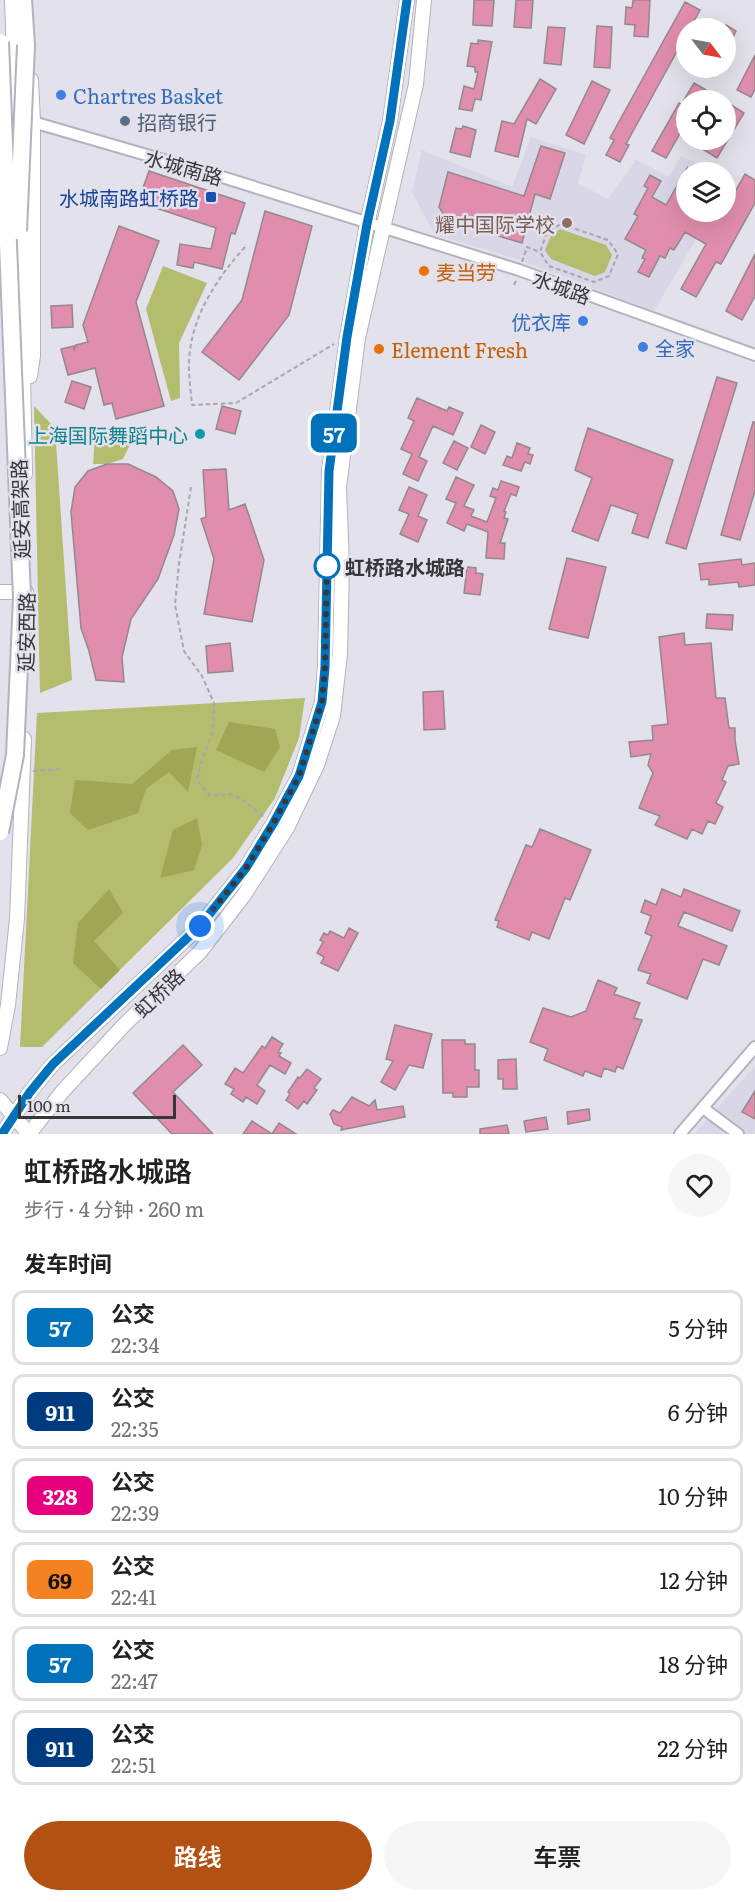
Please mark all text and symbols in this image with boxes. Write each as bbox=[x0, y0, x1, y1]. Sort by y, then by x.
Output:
north arrow bbox=[676, 18, 736, 78]
map controls bbox=[676, 18, 736, 222]
place label: Chartres Basket bbox=[73, 80, 223, 110]
marker: Chartres Basket bbox=[54, 88, 68, 102]
button: locate bbox=[676, 90, 736, 150]
place label: 招商银行 bbox=[137, 106, 217, 136]
marker: 招商银行 bbox=[118, 114, 132, 128]
street label: 水城南路 bbox=[141, 141, 227, 191]
button: layers bbox=[676, 162, 736, 222]
place label: 水城南路虹桥路 bbox=[59, 182, 199, 212]
marker: 水城南路虹桥路 bbox=[204, 190, 218, 204]
place label: 耀中国际学校 bbox=[435, 208, 555, 238]
marker: 耀中国际学校 bbox=[560, 216, 574, 230]
place label: 麦当劳 bbox=[436, 256, 496, 286]
street label: 水城路 bbox=[529, 262, 595, 310]
marker: 麦当劳 bbox=[417, 264, 431, 278]
place label: 优衣库 bbox=[511, 306, 571, 336]
marker: 优衣库 bbox=[576, 314, 590, 328]
place label: 全家 bbox=[655, 332, 695, 362]
place label: Element Fresh bbox=[391, 334, 528, 364]
marker: 全家 bbox=[636, 340, 650, 354]
marker: Element Fresh bbox=[372, 342, 386, 356]
line badge: 57 bbox=[307, 414, 361, 452]
text: 57 bbox=[323, 418, 345, 449]
place label: 上海国际舞蹈中心 bbox=[28, 419, 188, 449]
marker: 上海国际舞蹈中心 bbox=[193, 427, 207, 441]
street label: 延安高架路 bbox=[2, 459, 36, 559]
place label: 虹桥路水城路 bbox=[345, 551, 465, 581]
marker: 虹桥路水城路 bbox=[314, 553, 340, 579]
street label: 延安西路 bbox=[9, 592, 41, 672]
your location bbox=[185, 911, 215, 941]
street label: 虹桥路 bbox=[126, 960, 190, 1024]
scale bar bbox=[18, 1092, 176, 1120]
text: 100 m bbox=[27, 1093, 71, 1117]
text: 虹桥路水城路 bbox=[24, 1149, 192, 1191]
button: heart bbox=[668, 1154, 731, 1217]
text: 步行 · 4 分钟 · 260 m bbox=[24, 1193, 204, 1223]
text: 发车时间 bbox=[24, 1246, 112, 1279]
text: 公交 bbox=[111, 1296, 155, 1329]
text: 5 分钟 bbox=[668, 1311, 728, 1344]
text: 57 bbox=[49, 1312, 71, 1343]
text: 22:34 bbox=[111, 1329, 160, 1359]
text: 公交 bbox=[111, 1380, 155, 1413]
text: 6 分钟 bbox=[668, 1395, 728, 1428]
text: 911 bbox=[45, 1396, 75, 1427]
text: 22:35 bbox=[111, 1413, 159, 1443]
text: 公交 bbox=[111, 1464, 155, 1497]
text: 10 分钟 bbox=[658, 1479, 728, 1512]
text: 328 bbox=[43, 1480, 78, 1511]
text: 22:39 bbox=[111, 1497, 159, 1527]
text: 公交 bbox=[111, 1548, 155, 1581]
text: 12 分钟 bbox=[659, 1563, 728, 1596]
text: 69 bbox=[48, 1564, 72, 1595]
text: 22:41 bbox=[111, 1581, 157, 1611]
text: 公交 bbox=[111, 1632, 155, 1665]
text: 18 分钟 bbox=[659, 1647, 728, 1680]
text: 57 bbox=[49, 1648, 71, 1679]
text: 22:47 bbox=[111, 1665, 158, 1695]
text: 公交 bbox=[111, 1716, 155, 1749]
text: 22 分钟 bbox=[657, 1731, 728, 1764]
text: 911 bbox=[45, 1732, 75, 1763]
text: 22:51 bbox=[111, 1749, 156, 1779]
button: 路线 bbox=[24, 1821, 372, 1890]
button: 车票 bbox=[384, 1821, 731, 1890]

